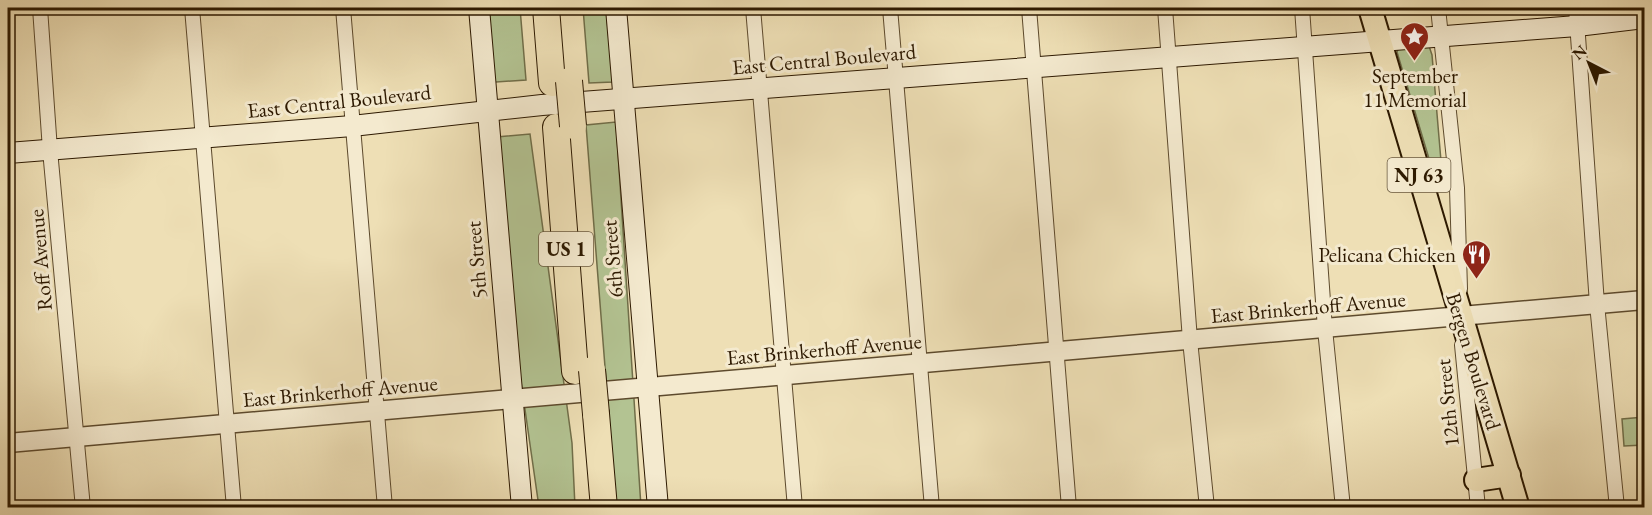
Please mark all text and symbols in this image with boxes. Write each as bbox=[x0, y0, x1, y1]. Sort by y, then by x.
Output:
place icon: September 11 Memorial bbox=[1399, 20, 1431, 62]
north arrow bbox=[1559, 33, 1619, 93]
street label: East Central Boulevard bbox=[731, 37, 917, 80]
text: N bbox=[1567, 40, 1591, 64]
place label: September 11 Memorial bbox=[1363, 62, 1467, 113]
street label: East Central Boulevard bbox=[246, 78, 433, 124]
road number: NJ 63 bbox=[1388, 158, 1450, 192]
street label: Roff Avenue bbox=[22, 208, 58, 312]
street label: 6th Street bbox=[595, 219, 629, 299]
street label: 5th Street bbox=[459, 220, 493, 300]
road number: US 1 bbox=[539, 232, 593, 266]
restaurant icon: Pelicana Chicken bbox=[1461, 238, 1493, 280]
place label: Pelicana Chicken bbox=[1318, 241, 1456, 268]
street label: East Brinkerhoff Avenue bbox=[1209, 285, 1407, 329]
street label: Bergen Boulevard bbox=[1440, 289, 1508, 433]
street label: East Brinkerhoff Avenue bbox=[725, 327, 923, 371]
street label: 12th Street bbox=[1429, 357, 1465, 448]
street label: East Brinkerhoff Avenue bbox=[241, 369, 439, 413]

